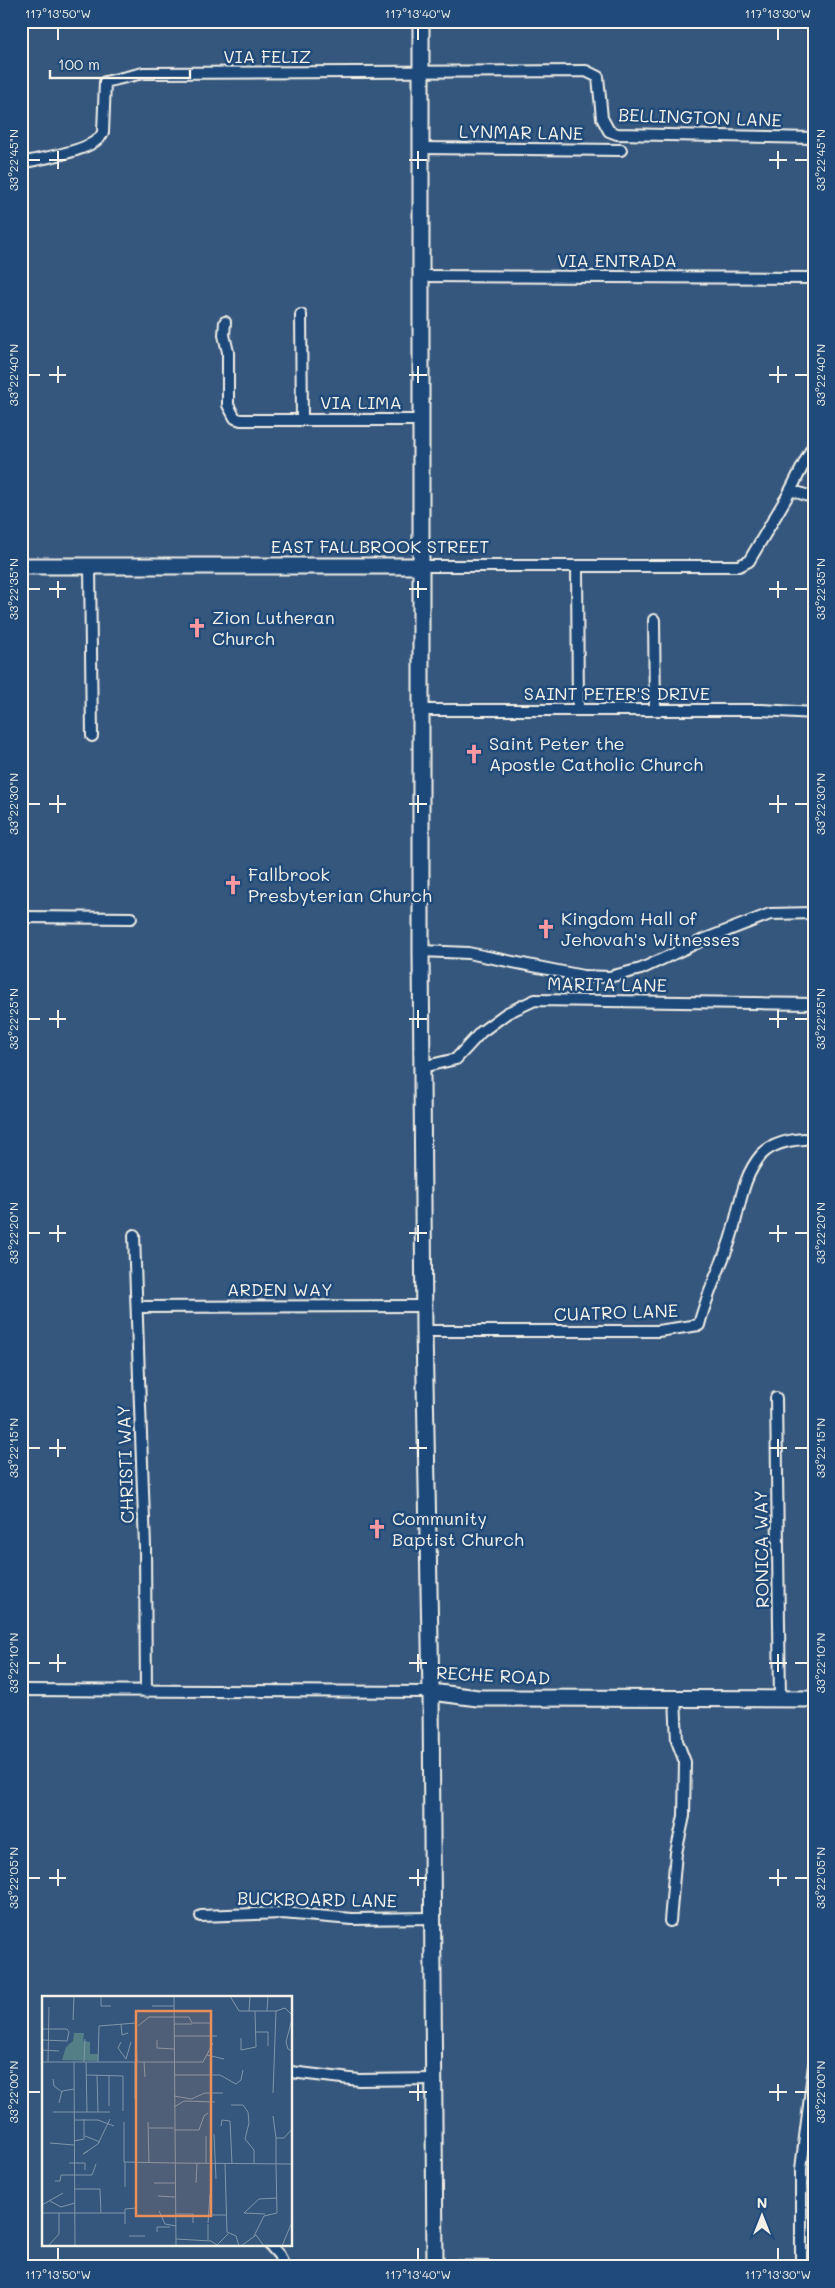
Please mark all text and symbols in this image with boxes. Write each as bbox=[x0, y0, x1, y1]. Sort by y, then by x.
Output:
text: 117°13'50"W bbox=[25, 5, 91, 21]
text: 117°13'40"W bbox=[385, 5, 451, 21]
text: 117°13'30"W bbox=[745, 5, 811, 21]
street label: VIA FELIZ bbox=[223, 44, 311, 68]
scale bar bbox=[50, 48, 190, 80]
text: 100 m bbox=[58, 54, 100, 74]
street label: BELLINGTON LANE bbox=[618, 102, 782, 132]
street label: LYNMAR LANE bbox=[459, 119, 583, 145]
text: 33°22'45"N bbox=[5, 129, 21, 191]
text: 33°22'45"N bbox=[812, 129, 828, 191]
street label: VIA ENTRADA bbox=[557, 248, 677, 272]
text: 33°22'40"N bbox=[5, 344, 21, 406]
text: 33°22'40"N bbox=[812, 344, 828, 406]
street label: VIA LIMA bbox=[320, 390, 402, 414]
street label: EAST FALLBROOK STREET bbox=[271, 534, 489, 558]
text: 33°22'35"N bbox=[5, 558, 21, 620]
text: 33°22'35"N bbox=[812, 558, 828, 620]
place label: Zion Lutheran Church bbox=[212, 605, 335, 650]
church icon: Zion Lutheran Church bbox=[186, 617, 208, 639]
street label: SAINT PETER'S DRIVE bbox=[524, 681, 710, 705]
place label: Saint Peter the Apostle Catholic Church bbox=[489, 731, 703, 776]
church icon: Saint Peter the Apostle Catholic Church bbox=[463, 743, 485, 765]
text: 33°22'30"N bbox=[5, 773, 21, 835]
text: 33°22'30"N bbox=[812, 773, 828, 835]
place label: Fallbrook Presbyterian Church bbox=[248, 862, 432, 907]
church icon: Fallbrook Presbyterian Church bbox=[222, 874, 244, 896]
place label: Kingdom Hall of Jehovah's Witnesses bbox=[561, 906, 740, 951]
church icon: Kingdom Hall of Jehovah's Witnesses bbox=[535, 918, 557, 940]
street label: MARITA LANE bbox=[547, 971, 667, 997]
text: 33°22'25"N bbox=[5, 988, 21, 1050]
text: 33°22'25"N bbox=[812, 988, 828, 1050]
text: 33°22'20"N bbox=[5, 1202, 21, 1264]
text: 33°22'20"N bbox=[812, 1202, 828, 1264]
street label: ARDEN WAY bbox=[227, 1277, 333, 1301]
street label: CUATRO LANE bbox=[553, 1298, 679, 1326]
street label: CHRISTI WAY bbox=[111, 1404, 139, 1524]
text: 33°22'15"N bbox=[5, 1418, 21, 1478]
text: 33°22'15"N bbox=[812, 1418, 828, 1478]
street label: RONICA WAY bbox=[748, 1490, 774, 1608]
place label: Community Baptist Church bbox=[392, 1506, 524, 1551]
church icon: Community Baptist Church bbox=[366, 1518, 388, 1540]
text: 33°22'10"N bbox=[5, 1633, 21, 1693]
text: 33°22'10"N bbox=[812, 1633, 828, 1693]
street label: RECHE ROAD bbox=[435, 1660, 551, 1690]
text: 33°22'05"N bbox=[5, 1847, 21, 1909]
text: 33°22'05"N bbox=[812, 1847, 828, 1909]
street label: BUCKBOARD LANE bbox=[237, 1886, 397, 1912]
inset map bbox=[42, 1996, 292, 2246]
text: 33°22'00"N bbox=[5, 2061, 21, 2123]
text: 33°22'00"N bbox=[812, 2061, 828, 2123]
north arrow bbox=[738, 2190, 788, 2240]
text: N bbox=[757, 2193, 767, 2212]
text: 117°13'50"W bbox=[25, 2266, 91, 2282]
text: 117°13'40"W bbox=[385, 2266, 451, 2282]
text: 117°13'30"W bbox=[745, 2266, 811, 2282]

